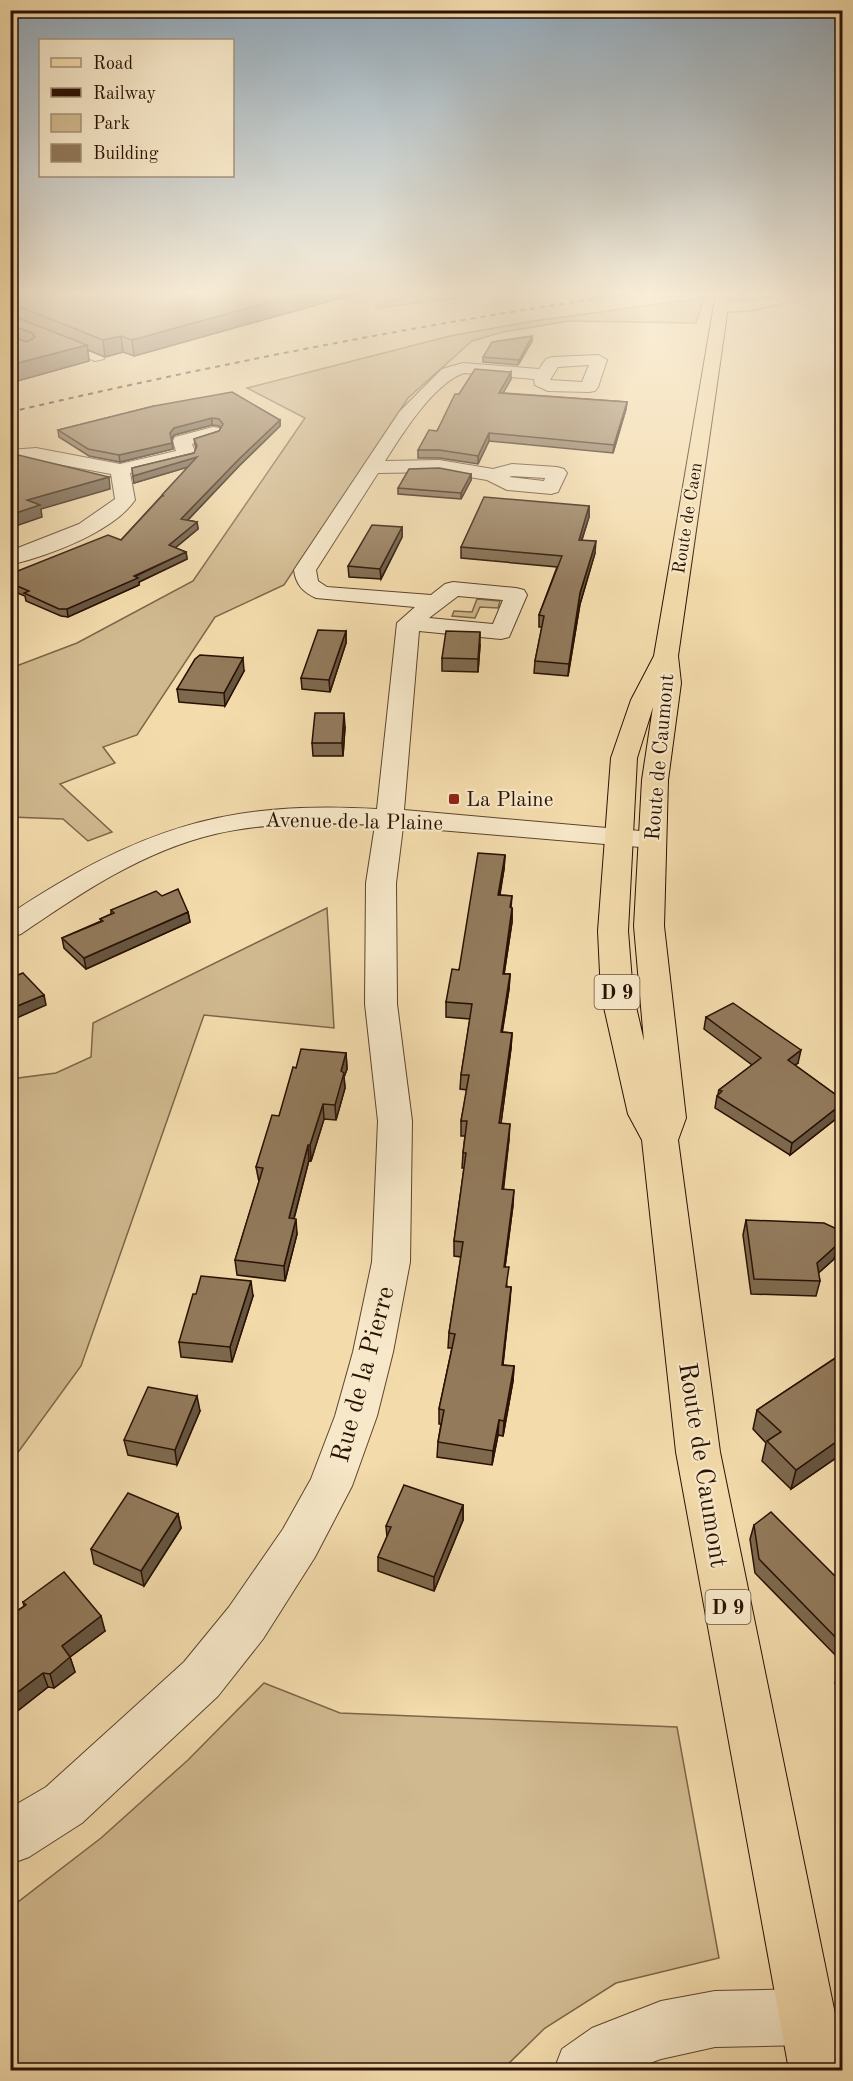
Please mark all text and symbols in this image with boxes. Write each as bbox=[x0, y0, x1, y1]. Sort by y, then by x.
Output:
legend bbox=[39, 39, 234, 177]
text: Road bbox=[93, 55, 133, 73]
text: Railway bbox=[93, 85, 156, 103]
text: Park bbox=[93, 115, 130, 133]
text: Building bbox=[93, 145, 159, 163]
street label: Route de Caen bbox=[670, 461, 706, 575]
street label: Route de Caumont bbox=[643, 673, 678, 841]
place label: La Plaine bbox=[466, 790, 553, 811]
marker: La Plaine bbox=[447, 792, 461, 806]
street label: Avenue de la Plaine bbox=[265, 810, 443, 835]
road number: D 9 bbox=[594, 975, 640, 1009]
street label: Rue de la Pierre bbox=[328, 1283, 400, 1466]
street label: Route de Caumont bbox=[673, 1361, 731, 1570]
road number: D 9 bbox=[706, 1590, 750, 1624]

